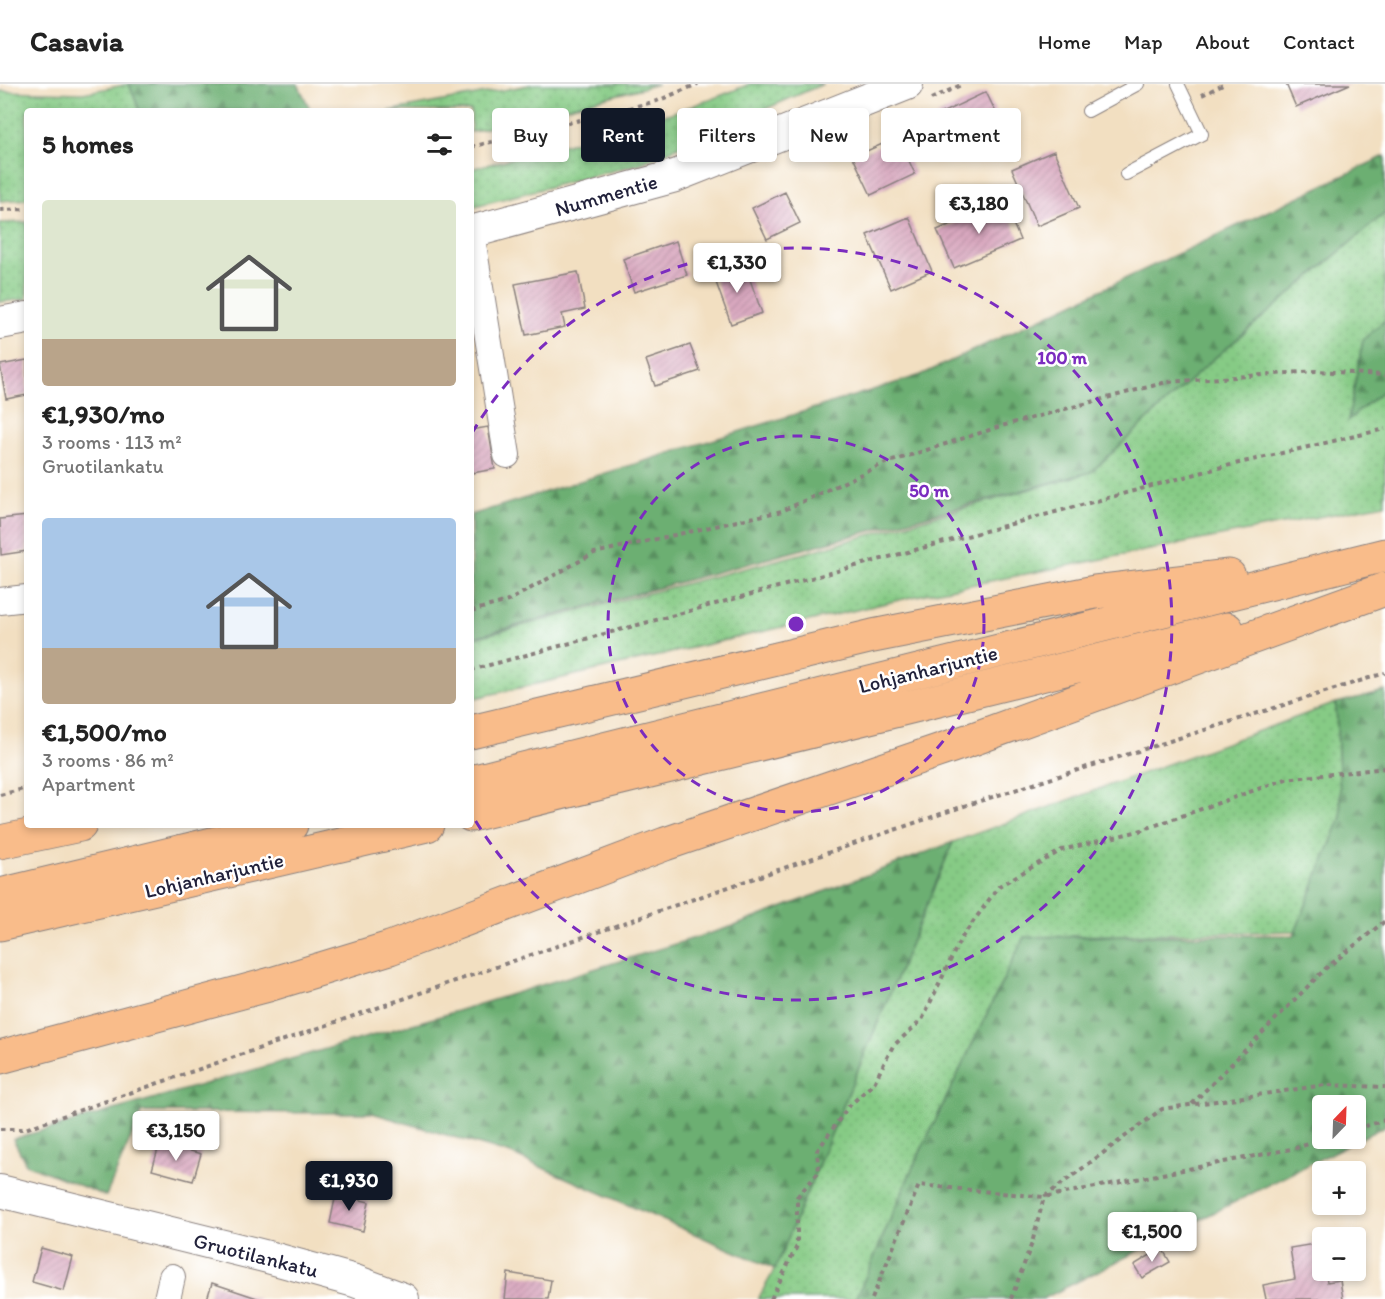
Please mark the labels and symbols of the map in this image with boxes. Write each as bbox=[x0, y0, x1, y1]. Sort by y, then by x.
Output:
street label: Nummentie bbox=[552, 168, 660, 222]
pin: €3,180 bbox=[930, 184, 1028, 235]
pin: €1,330 bbox=[688, 243, 786, 294]
text: 100 m bbox=[1037, 347, 1088, 369]
text: 50 m bbox=[909, 480, 950, 502]
centre of rings bbox=[786, 614, 806, 634]
street label: Lohjanharjuntie bbox=[856, 640, 1000, 698]
street label: Lohjanharjuntie bbox=[142, 847, 286, 903]
north arrow bbox=[1312, 1095, 1366, 1149]
pin: €3,150 bbox=[127, 1111, 225, 1162]
pin: €1,930 bbox=[300, 1161, 398, 1212]
pin: €1,500 bbox=[1103, 1212, 1201, 1263]
street label: Gruotilankatu bbox=[191, 1227, 321, 1283]

